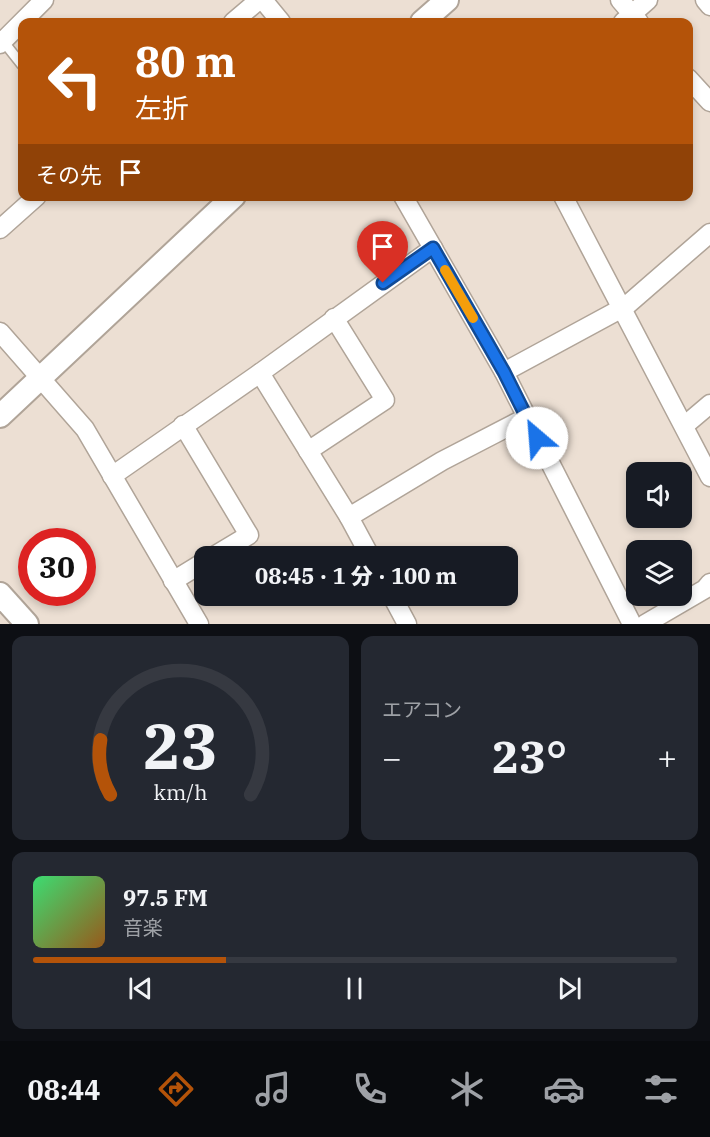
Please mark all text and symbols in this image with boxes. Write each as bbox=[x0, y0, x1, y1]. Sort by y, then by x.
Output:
text: 80 m bbox=[135, 34, 236, 89]
icon: left bbox=[36, 42, 114, 120]
text: 左折 bbox=[135, 90, 189, 125]
icon: arrive bbox=[114, 156, 147, 189]
text: その先 bbox=[36, 160, 102, 189]
pin bbox=[357, 221, 408, 283]
icon: arrive bbox=[366, 230, 399, 263]
position arrow bbox=[505, 406, 569, 470]
map controls bbox=[626, 462, 692, 606]
button: sound bbox=[626, 462, 692, 528]
speed limit sign: 30 bbox=[18, 528, 96, 606]
button: layers bbox=[626, 540, 692, 606]
text: 08:45 · 1 分 · 100 m bbox=[255, 561, 457, 590]
text: エアコン bbox=[382, 696, 462, 723]
text: 23 bbox=[143, 705, 218, 786]
text: 23° bbox=[492, 727, 567, 785]
text: − bbox=[382, 736, 402, 779]
text: + bbox=[657, 736, 677, 779]
text: km/h bbox=[153, 778, 208, 806]
text: 97.5 FM bbox=[123, 883, 208, 912]
text: 音楽 bbox=[123, 914, 163, 941]
icon: previous bbox=[124, 972, 157, 1005]
icon: pause bbox=[338, 972, 371, 1005]
icon: next bbox=[553, 972, 586, 1005]
icon: directions bbox=[155, 1068, 197, 1110]
icon: music bbox=[252, 1068, 294, 1110]
icon: phone bbox=[349, 1068, 391, 1110]
icon: climate bbox=[446, 1068, 488, 1110]
icon: car bbox=[543, 1068, 585, 1110]
icon: filters bbox=[640, 1068, 682, 1110]
text: 08:44 bbox=[28, 1072, 100, 1107]

